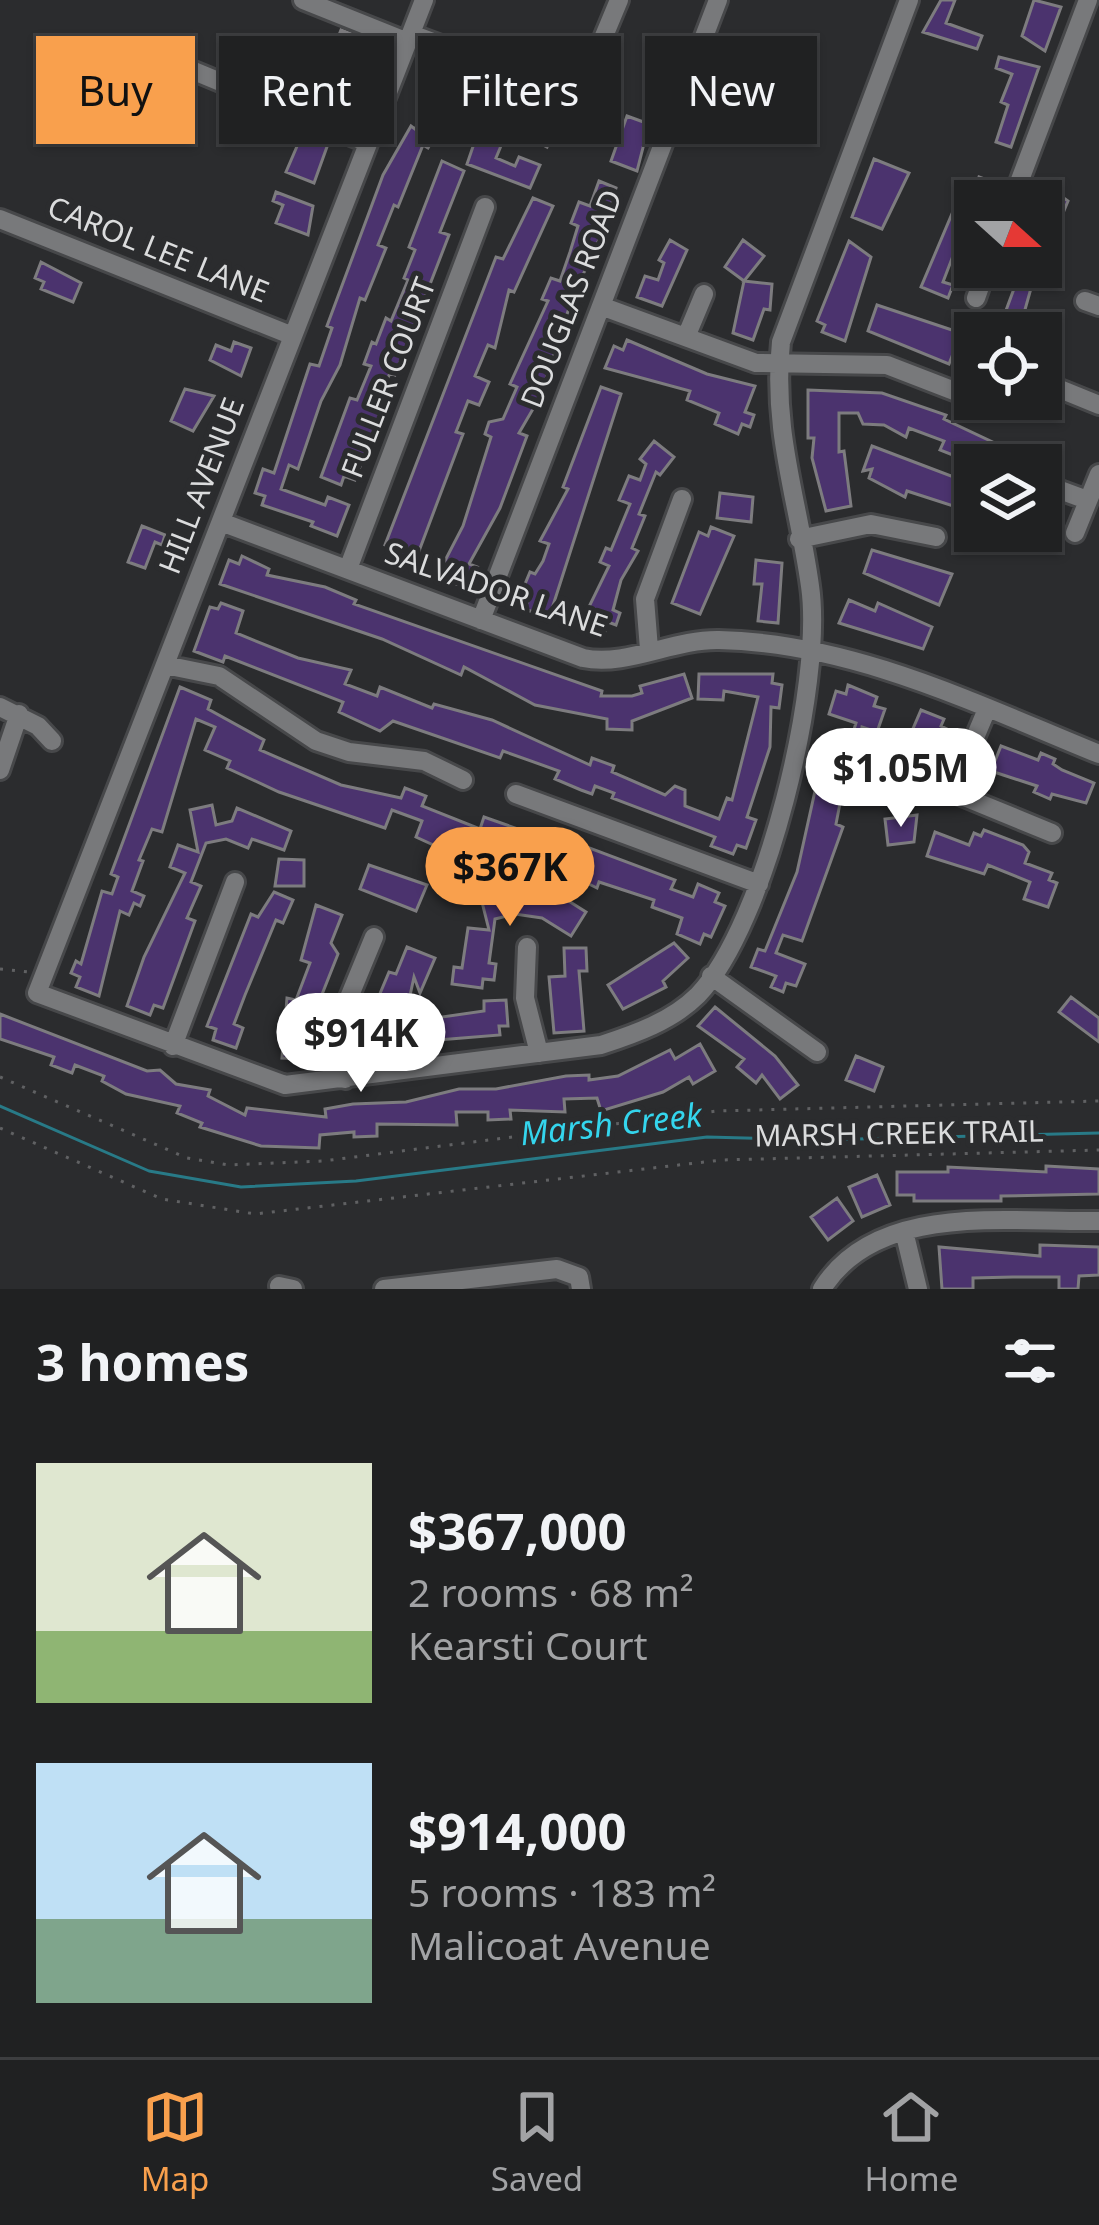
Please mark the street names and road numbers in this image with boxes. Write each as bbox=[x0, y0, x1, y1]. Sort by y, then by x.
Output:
street label: DOUGLAS ROAD bbox=[510, 183, 631, 414]
street label: CAROL LEE LANE bbox=[42, 186, 275, 312]
street label: FULLER COURT bbox=[331, 271, 445, 483]
street label: HILL AVENUE bbox=[148, 391, 253, 579]
street label: SALVADOR LANE bbox=[380, 531, 613, 646]
street label: MARSH CREEK TRAIL bbox=[754, 1109, 1044, 1156]

